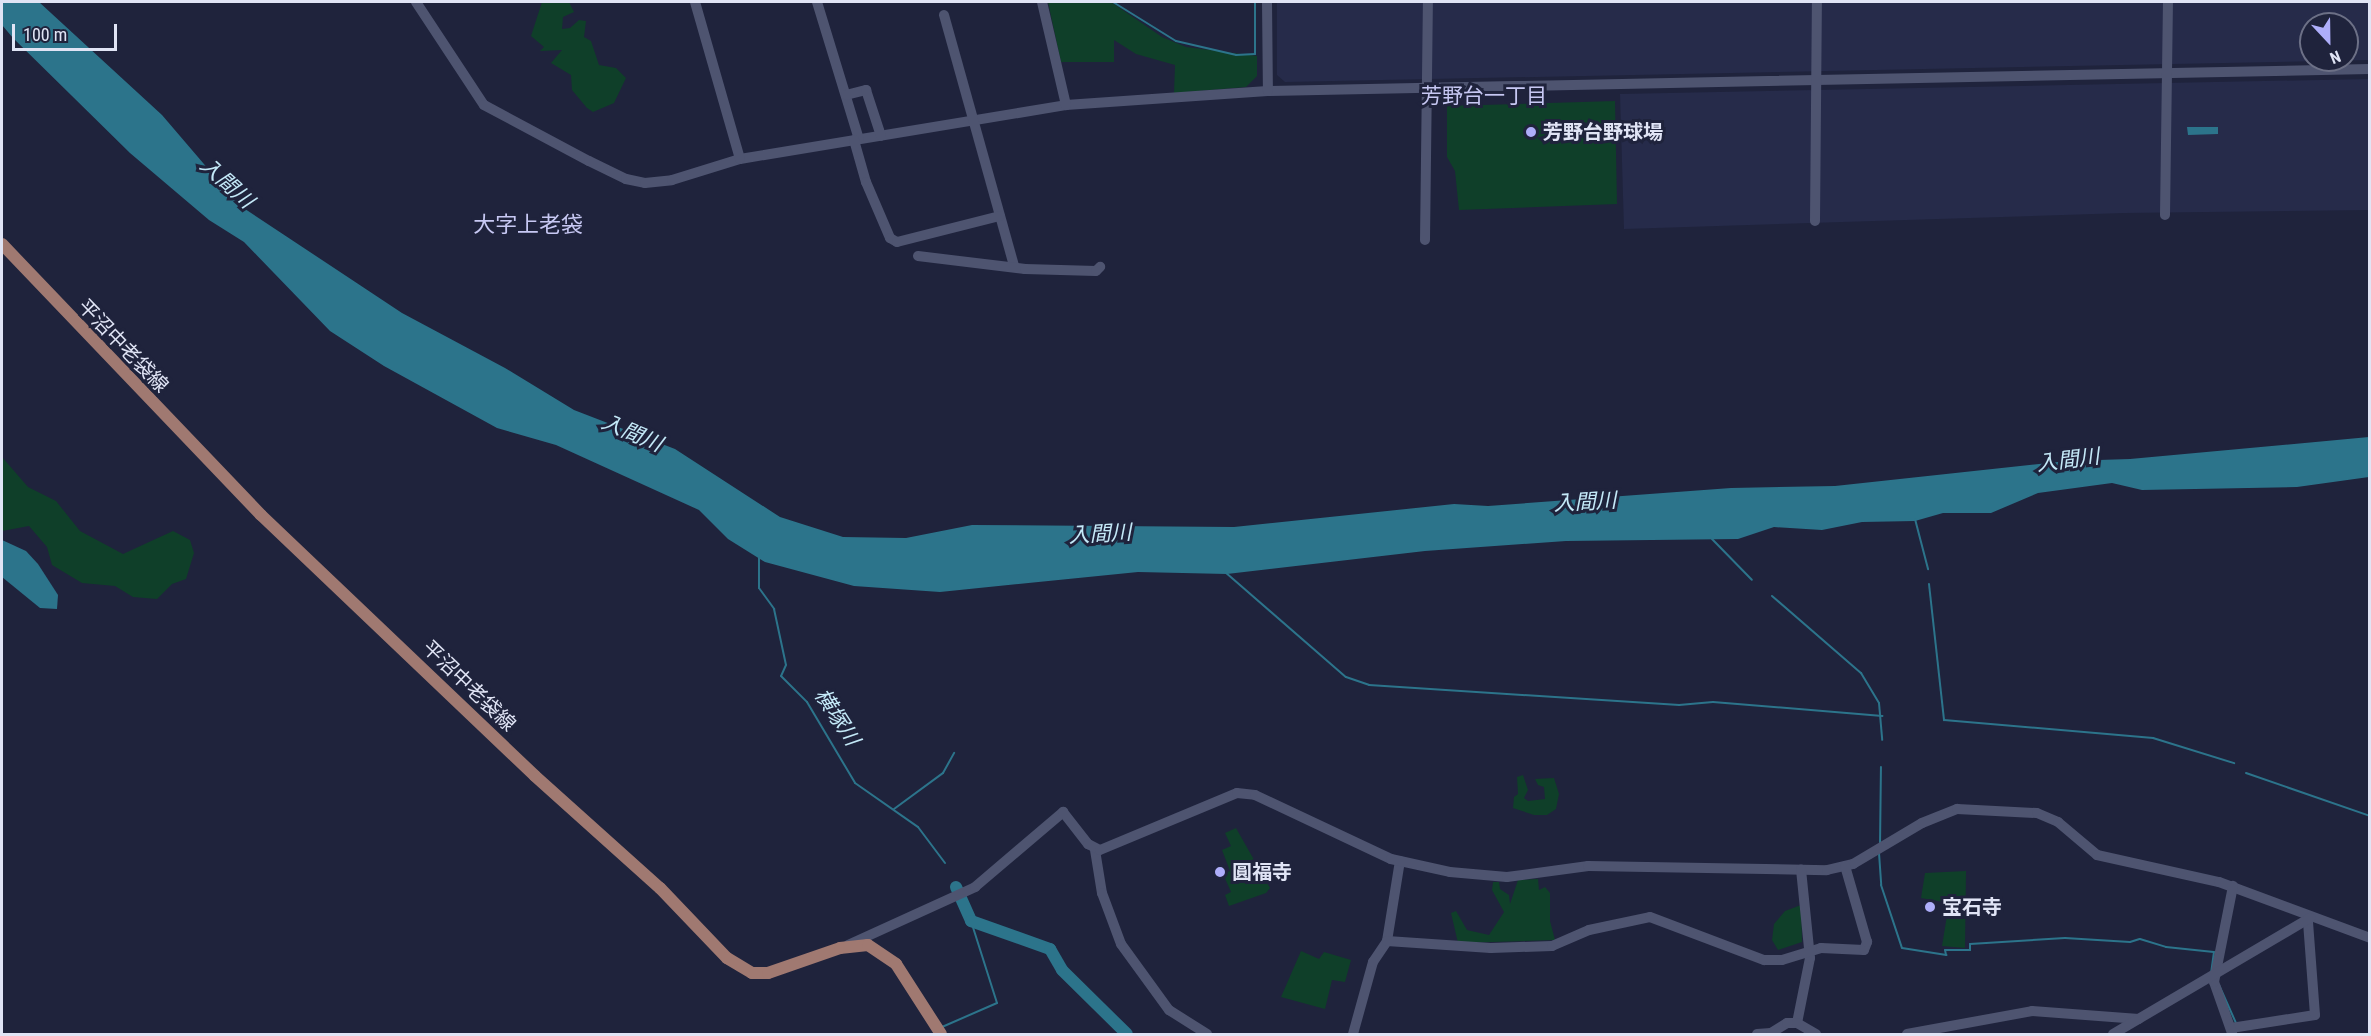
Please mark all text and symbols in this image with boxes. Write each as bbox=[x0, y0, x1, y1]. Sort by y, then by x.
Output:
scale bar bbox=[15, 12, 120, 50]
north arrow bbox=[2299, 12, 2359, 72]
text: 100 m bbox=[23, 24, 67, 45]
text: N bbox=[2327, 47, 2343, 68]
district label: 芳野台一丁目 bbox=[1421, 83, 1547, 109]
place label: 芳野台野球場 bbox=[1543, 120, 1663, 144]
marker: 芳野台野球場 bbox=[1524, 125, 1538, 139]
water label: 入間川 bbox=[195, 153, 259, 213]
district label: 大字上老袋 bbox=[473, 212, 583, 238]
street label: 平沼中老袋線 bbox=[73, 295, 173, 397]
water label: 入間川 bbox=[598, 409, 666, 457]
water label: 入間川 bbox=[2035, 444, 2101, 476]
water label: 入間川 bbox=[1553, 488, 1617, 516]
water label: 入間川 bbox=[1068, 520, 1132, 548]
street label: 平沼中老袋線 bbox=[418, 636, 520, 736]
water label: 横塚川 bbox=[809, 684, 865, 750]
place label: 圓福寺 bbox=[1232, 860, 1292, 884]
marker: 圓福寺 bbox=[1213, 865, 1227, 879]
place label: 宝石寺 bbox=[1942, 895, 2002, 919]
marker: 宝石寺 bbox=[1923, 900, 1937, 914]

